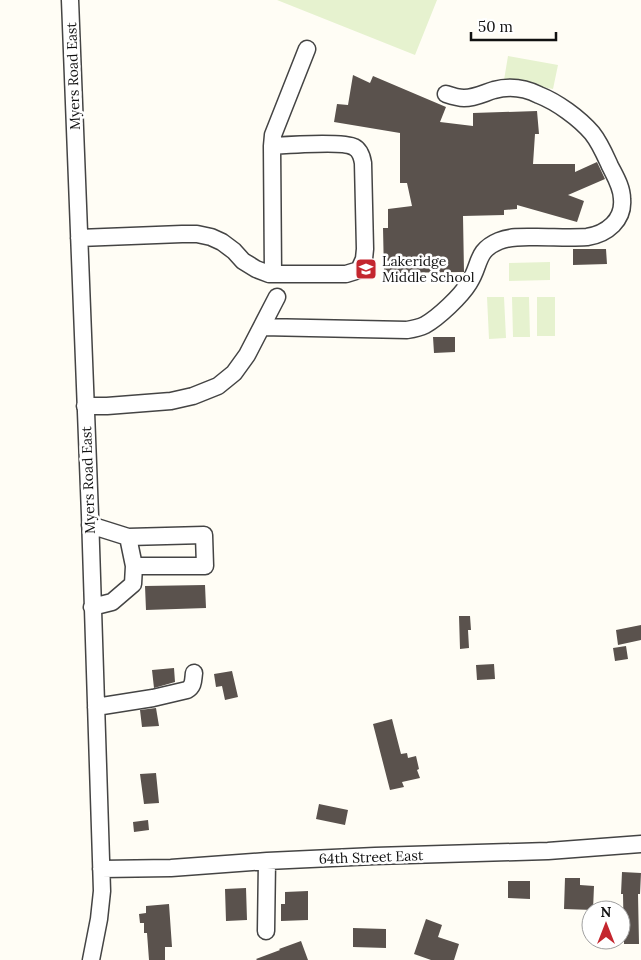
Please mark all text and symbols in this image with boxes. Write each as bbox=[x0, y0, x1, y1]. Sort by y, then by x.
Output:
scale bar bbox=[471, 10, 556, 42]
text: 50 m bbox=[478, 17, 513, 36]
street label: Myers Road East bbox=[62, 21, 84, 130]
place label: Lakeridge Middle School bbox=[382, 252, 475, 286]
school or university icon: Lakeridge Middle School bbox=[354, 257, 378, 281]
street label: Myers Road East bbox=[77, 425, 99, 534]
street label: 64th Street East bbox=[319, 846, 424, 868]
north arrow bbox=[581, 900, 631, 950]
text: N bbox=[601, 903, 612, 921]

